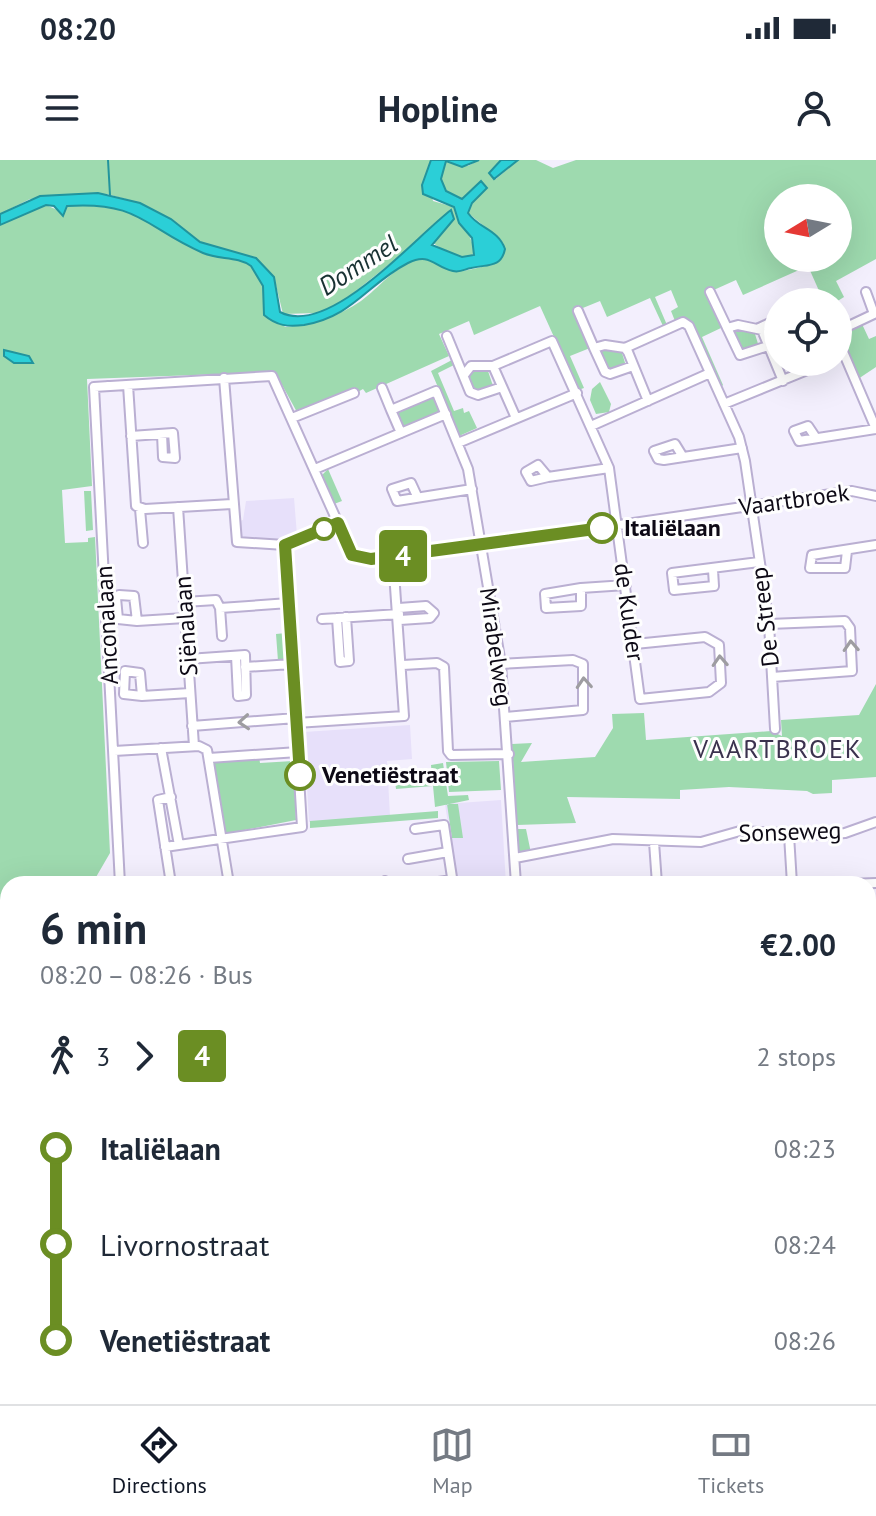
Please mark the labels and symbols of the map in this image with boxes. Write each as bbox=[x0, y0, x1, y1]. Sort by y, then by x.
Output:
north arrow bbox=[764, 184, 852, 272]
water label: Dommel bbox=[312, 227, 404, 302]
street label: Vaartbroek bbox=[736, 476, 852, 523]
place label: Italiëlaan bbox=[624, 512, 721, 543]
marker: Italiëlaan bbox=[587, 513, 617, 543]
unlabelled marker bbox=[313, 518, 335, 540]
line badge: 4 bbox=[377, 530, 429, 582]
street label: de Kulder bbox=[607, 561, 652, 663]
street label: Anconalaan bbox=[88, 565, 125, 685]
street label: De Streep bbox=[743, 565, 786, 669]
street label: Siënalaan bbox=[167, 575, 204, 677]
street label: Mirabelweg bbox=[473, 585, 520, 708]
one-way arrow bbox=[843, 639, 860, 652]
one-way arrow bbox=[711, 654, 728, 667]
one-way arrow bbox=[576, 676, 593, 689]
one-way arrow bbox=[237, 713, 250, 730]
district label: VAARTBROEK bbox=[692, 732, 863, 765]
place label: Venetiëstraat bbox=[321, 759, 459, 790]
marker: Venetiëstraat bbox=[285, 760, 315, 790]
street label: Sonseweg bbox=[738, 814, 842, 849]

